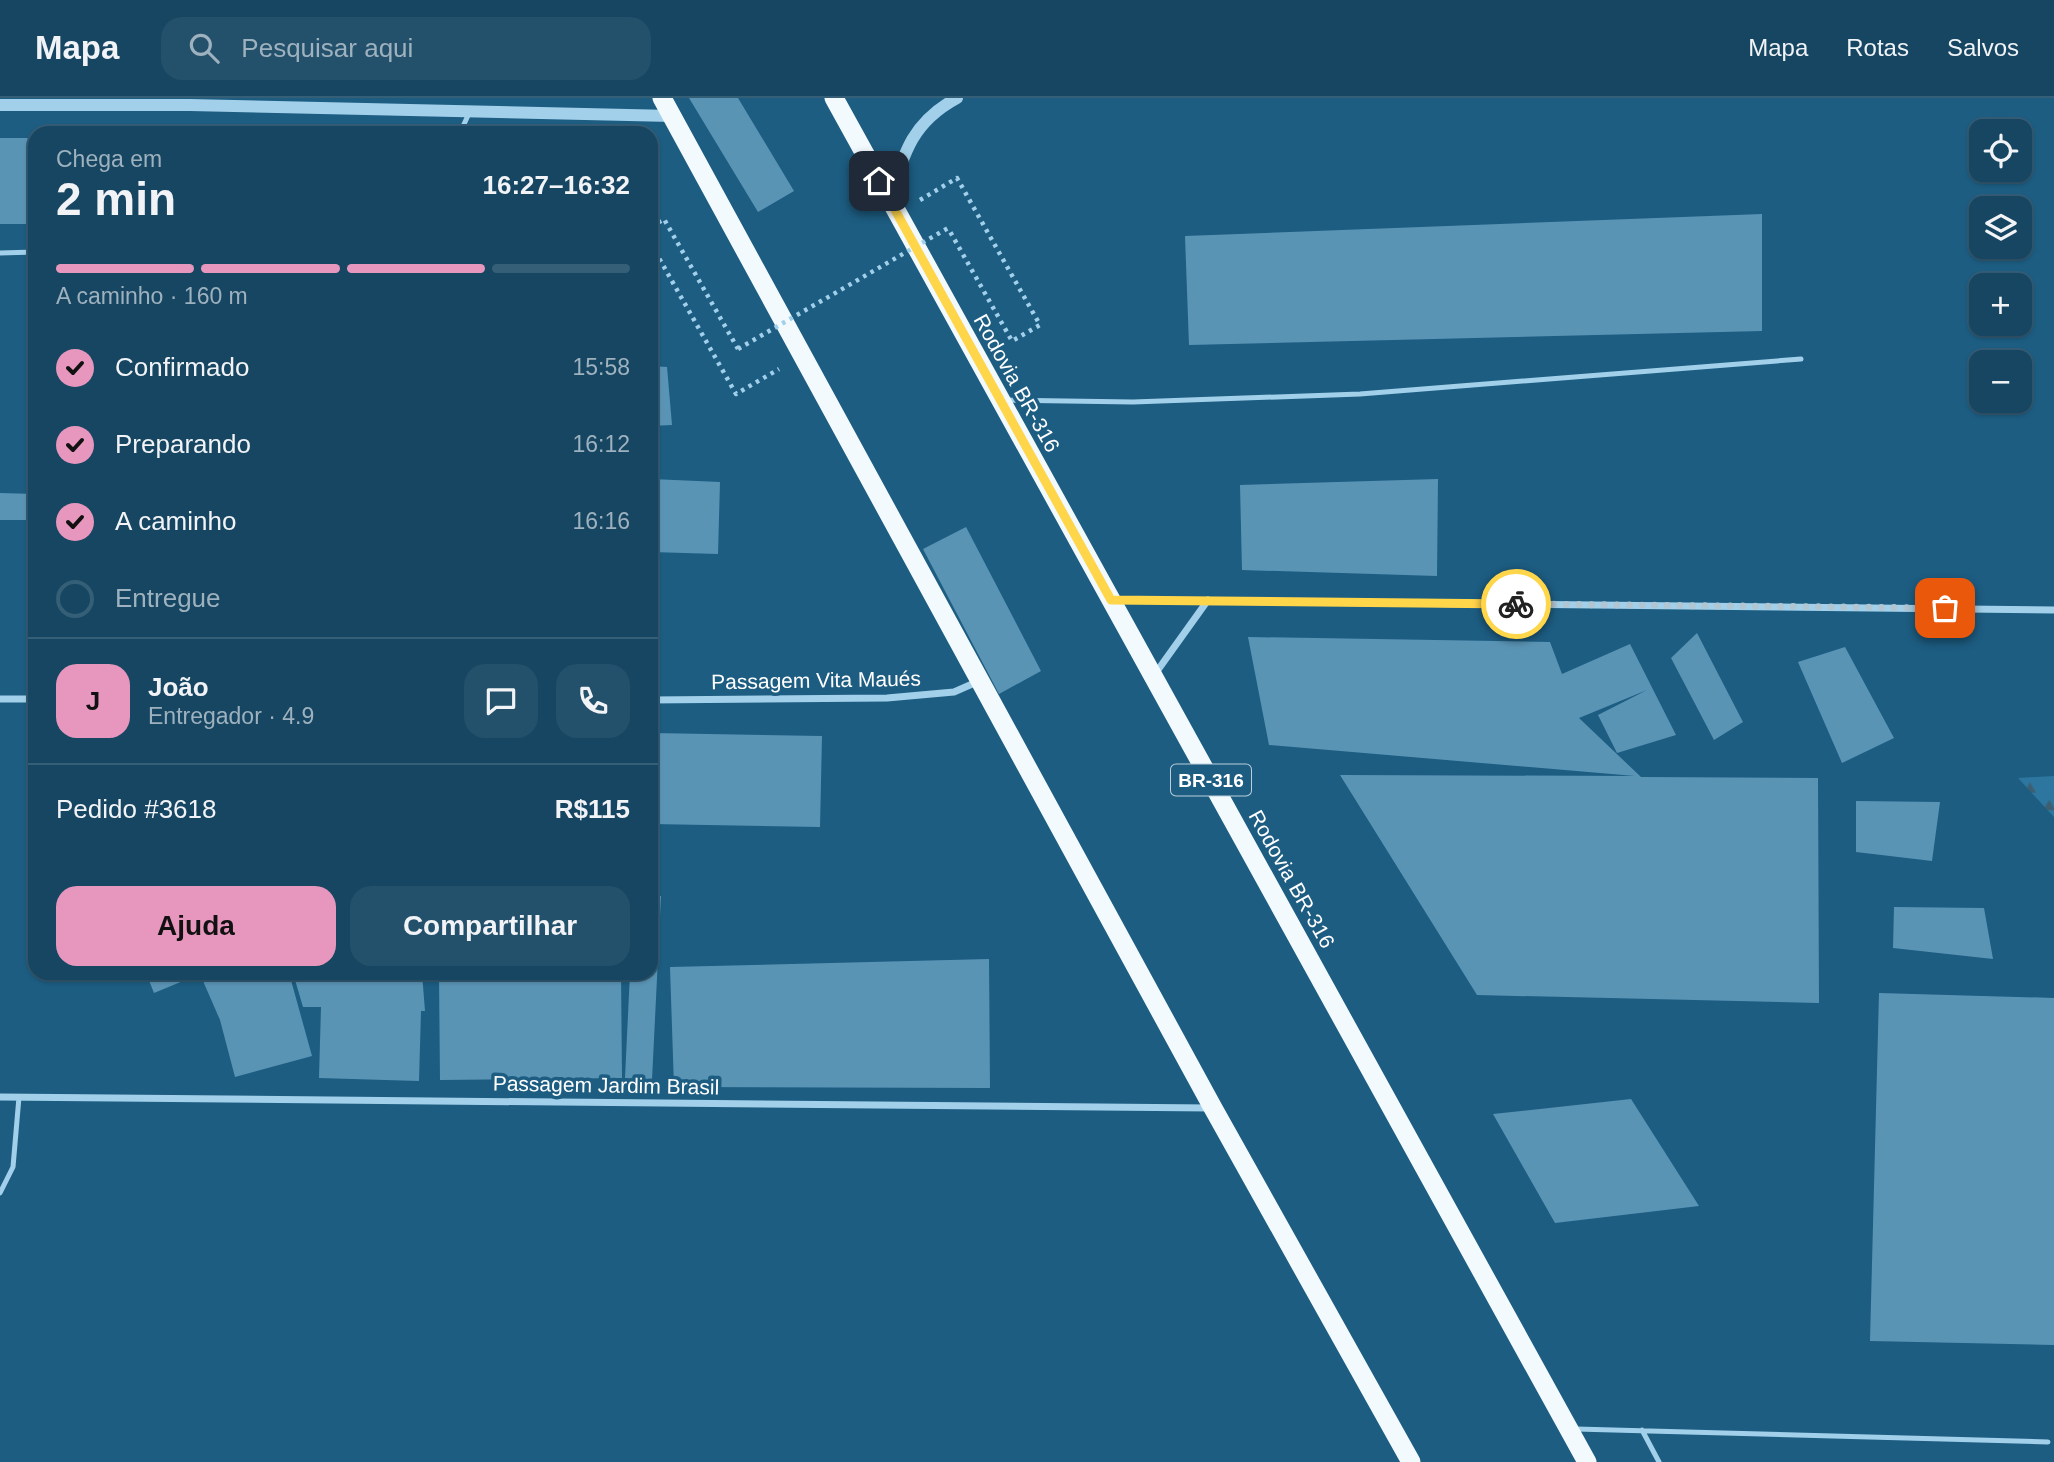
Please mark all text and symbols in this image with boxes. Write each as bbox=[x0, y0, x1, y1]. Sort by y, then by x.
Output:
search box bbox=[161, 17, 651, 80]
text: Mapa bbox=[35, 29, 119, 66]
icon: search bbox=[185, 29, 223, 67]
text: Pesquisar aqui bbox=[241, 33, 413, 63]
text: Mapa bbox=[1748, 34, 1808, 61]
text: Rotas bbox=[1846, 34, 1909, 61]
text: Salvos bbox=[1947, 34, 2019, 61]
map controls bbox=[1969, 119, 2032, 413]
button: locate bbox=[1969, 119, 2032, 182]
text: Chega em bbox=[56, 146, 162, 172]
pin bbox=[849, 151, 909, 211]
icon: home bbox=[860, 162, 898, 200]
text: 16:27–16:32 bbox=[483, 170, 630, 200]
text: 2 min bbox=[56, 173, 176, 225]
button: layers bbox=[1969, 196, 2032, 259]
button: + bbox=[1969, 273, 2032, 336]
text: A caminho · 160 m bbox=[56, 283, 248, 309]
street label: Rodovia BR-316 bbox=[970, 310, 1064, 456]
icon: check bbox=[56, 349, 94, 387]
button: − bbox=[1969, 350, 2032, 413]
text: Confirmado bbox=[115, 352, 249, 382]
text: 15:58 bbox=[572, 354, 630, 380]
icon: check bbox=[56, 426, 94, 464]
text: Preparando bbox=[115, 429, 251, 459]
text: 16:12 bbox=[572, 431, 630, 457]
icon: check bbox=[56, 503, 94, 541]
text: A caminho bbox=[115, 506, 236, 536]
text: 16:16 bbox=[572, 508, 630, 534]
courier bbox=[1481, 569, 1551, 639]
pin bbox=[1915, 578, 1975, 638]
text: Entregue bbox=[115, 583, 221, 613]
icon: bike bbox=[1497, 585, 1535, 623]
icon: bag bbox=[1926, 589, 1964, 627]
button: chat bbox=[464, 664, 538, 738]
button: phone bbox=[556, 664, 630, 738]
street label: Passagem Vita Maués bbox=[711, 667, 921, 693]
text: João bbox=[148, 672, 209, 702]
text: J bbox=[86, 686, 100, 716]
text: Entregador · 4.9 bbox=[148, 703, 314, 729]
road number: BR-316 bbox=[1171, 764, 1251, 796]
text: Pedido #3618 bbox=[56, 794, 216, 824]
text: R$115 bbox=[555, 794, 630, 824]
street label: Rodovia BR-316 bbox=[1245, 806, 1339, 952]
button: Ajuda bbox=[56, 886, 336, 966]
button: Compartilhar bbox=[350, 886, 630, 966]
street label: Passagem Jardim Brasil bbox=[493, 1072, 719, 1098]

